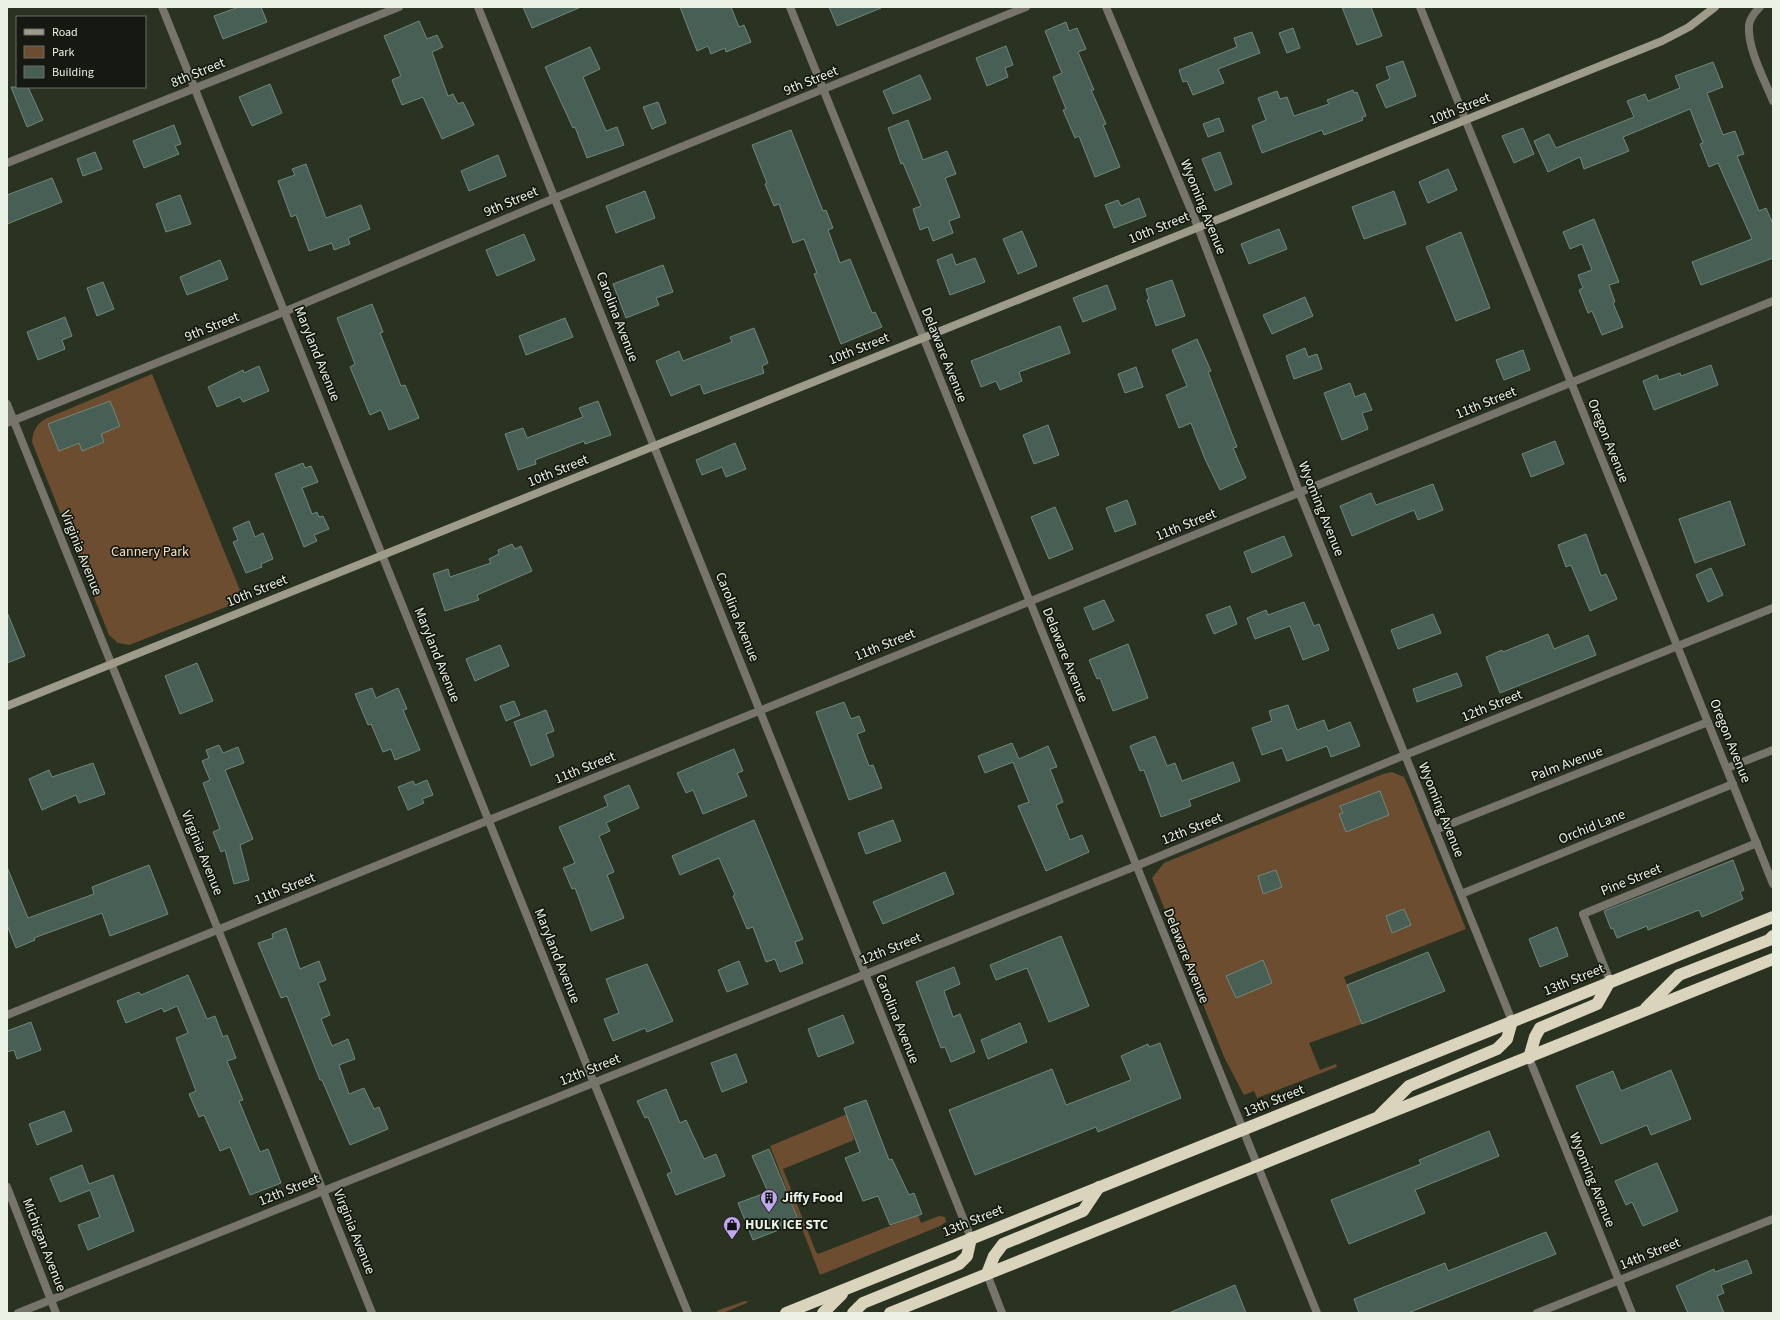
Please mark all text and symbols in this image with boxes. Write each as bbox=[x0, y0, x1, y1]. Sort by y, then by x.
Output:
legend bbox=[16, 16, 146, 88]
text: Road bbox=[52, 24, 78, 41]
text: Park bbox=[52, 44, 74, 61]
street label: 8th Street bbox=[168, 53, 228, 93]
street label: 9th Street bbox=[781, 61, 841, 101]
text: Building bbox=[52, 64, 94, 81]
street label: 10th Street bbox=[1427, 88, 1494, 130]
street label: Wyoming Avenue bbox=[1175, 157, 1231, 258]
street label: 9th Street bbox=[481, 182, 541, 222]
street label: 10th Street bbox=[1126, 207, 1193, 249]
street label: Carolina Avenue bbox=[591, 269, 643, 365]
street label: Maryland Avenue bbox=[289, 303, 345, 405]
street label: Delaware Avenue bbox=[916, 305, 972, 406]
street label: 9th Street bbox=[182, 307, 242, 347]
street label: 10th Street bbox=[826, 328, 893, 370]
street label: 11th Street bbox=[1453, 382, 1520, 424]
street label: Oregon Avenue bbox=[1582, 396, 1634, 486]
street label: 10th Street bbox=[525, 450, 592, 492]
street label: Wyoming Avenue bbox=[1293, 459, 1349, 560]
street label: 11th Street bbox=[1153, 504, 1220, 546]
street label: Virginia Avenue bbox=[55, 508, 107, 599]
park label: Cannery Park bbox=[111, 542, 189, 562]
street label: Carolina Avenue bbox=[710, 569, 764, 665]
street label: 10th Street bbox=[224, 570, 291, 612]
street label: Maryland Avenue bbox=[409, 604, 465, 706]
street label: Delaware Avenue bbox=[1037, 605, 1093, 706]
street label: 11th Street bbox=[852, 624, 919, 666]
street label: 12th Street bbox=[1459, 685, 1526, 727]
street label: Oregon Avenue bbox=[1704, 696, 1756, 786]
street label: Palm Avenue bbox=[1528, 741, 1606, 787]
street label: 11th Street bbox=[552, 747, 619, 789]
street label: Wyoming Avenue bbox=[1413, 760, 1469, 861]
street label: Orchid Lane bbox=[1556, 805, 1628, 849]
street label: Virginia Avenue bbox=[176, 808, 228, 899]
street label: 12th Street bbox=[1159, 808, 1226, 850]
street label: Pine Street bbox=[1598, 859, 1665, 901]
street label: 11th Street bbox=[252, 868, 319, 910]
street label: Maryland Avenue bbox=[529, 905, 585, 1007]
street label: Delaware Avenue bbox=[1158, 906, 1214, 1007]
street label: 12th Street bbox=[858, 928, 925, 970]
street label: 13th Street bbox=[1541, 959, 1608, 1001]
street label: Carolina Avenue bbox=[870, 971, 924, 1067]
street label: 12th Street bbox=[557, 1049, 624, 1091]
street label: 13th Street bbox=[1241, 1080, 1308, 1122]
street label: Wyoming Avenue bbox=[1564, 1130, 1620, 1231]
street label: 12th Street bbox=[256, 1169, 323, 1211]
street label: Virginia Avenue bbox=[328, 1187, 380, 1278]
building icon: Jiffy Food bbox=[759, 1188, 779, 1213]
place label: Jiffy Food bbox=[782, 1188, 843, 1208]
street label: Michigan Avenue bbox=[17, 1195, 71, 1295]
street label: 13th Street bbox=[940, 1200, 1007, 1242]
shop icon: HULK ICE STC bbox=[722, 1215, 742, 1240]
place label: HULK ICE STC bbox=[745, 1215, 828, 1235]
street label: 14th Street bbox=[1617, 1233, 1684, 1275]

